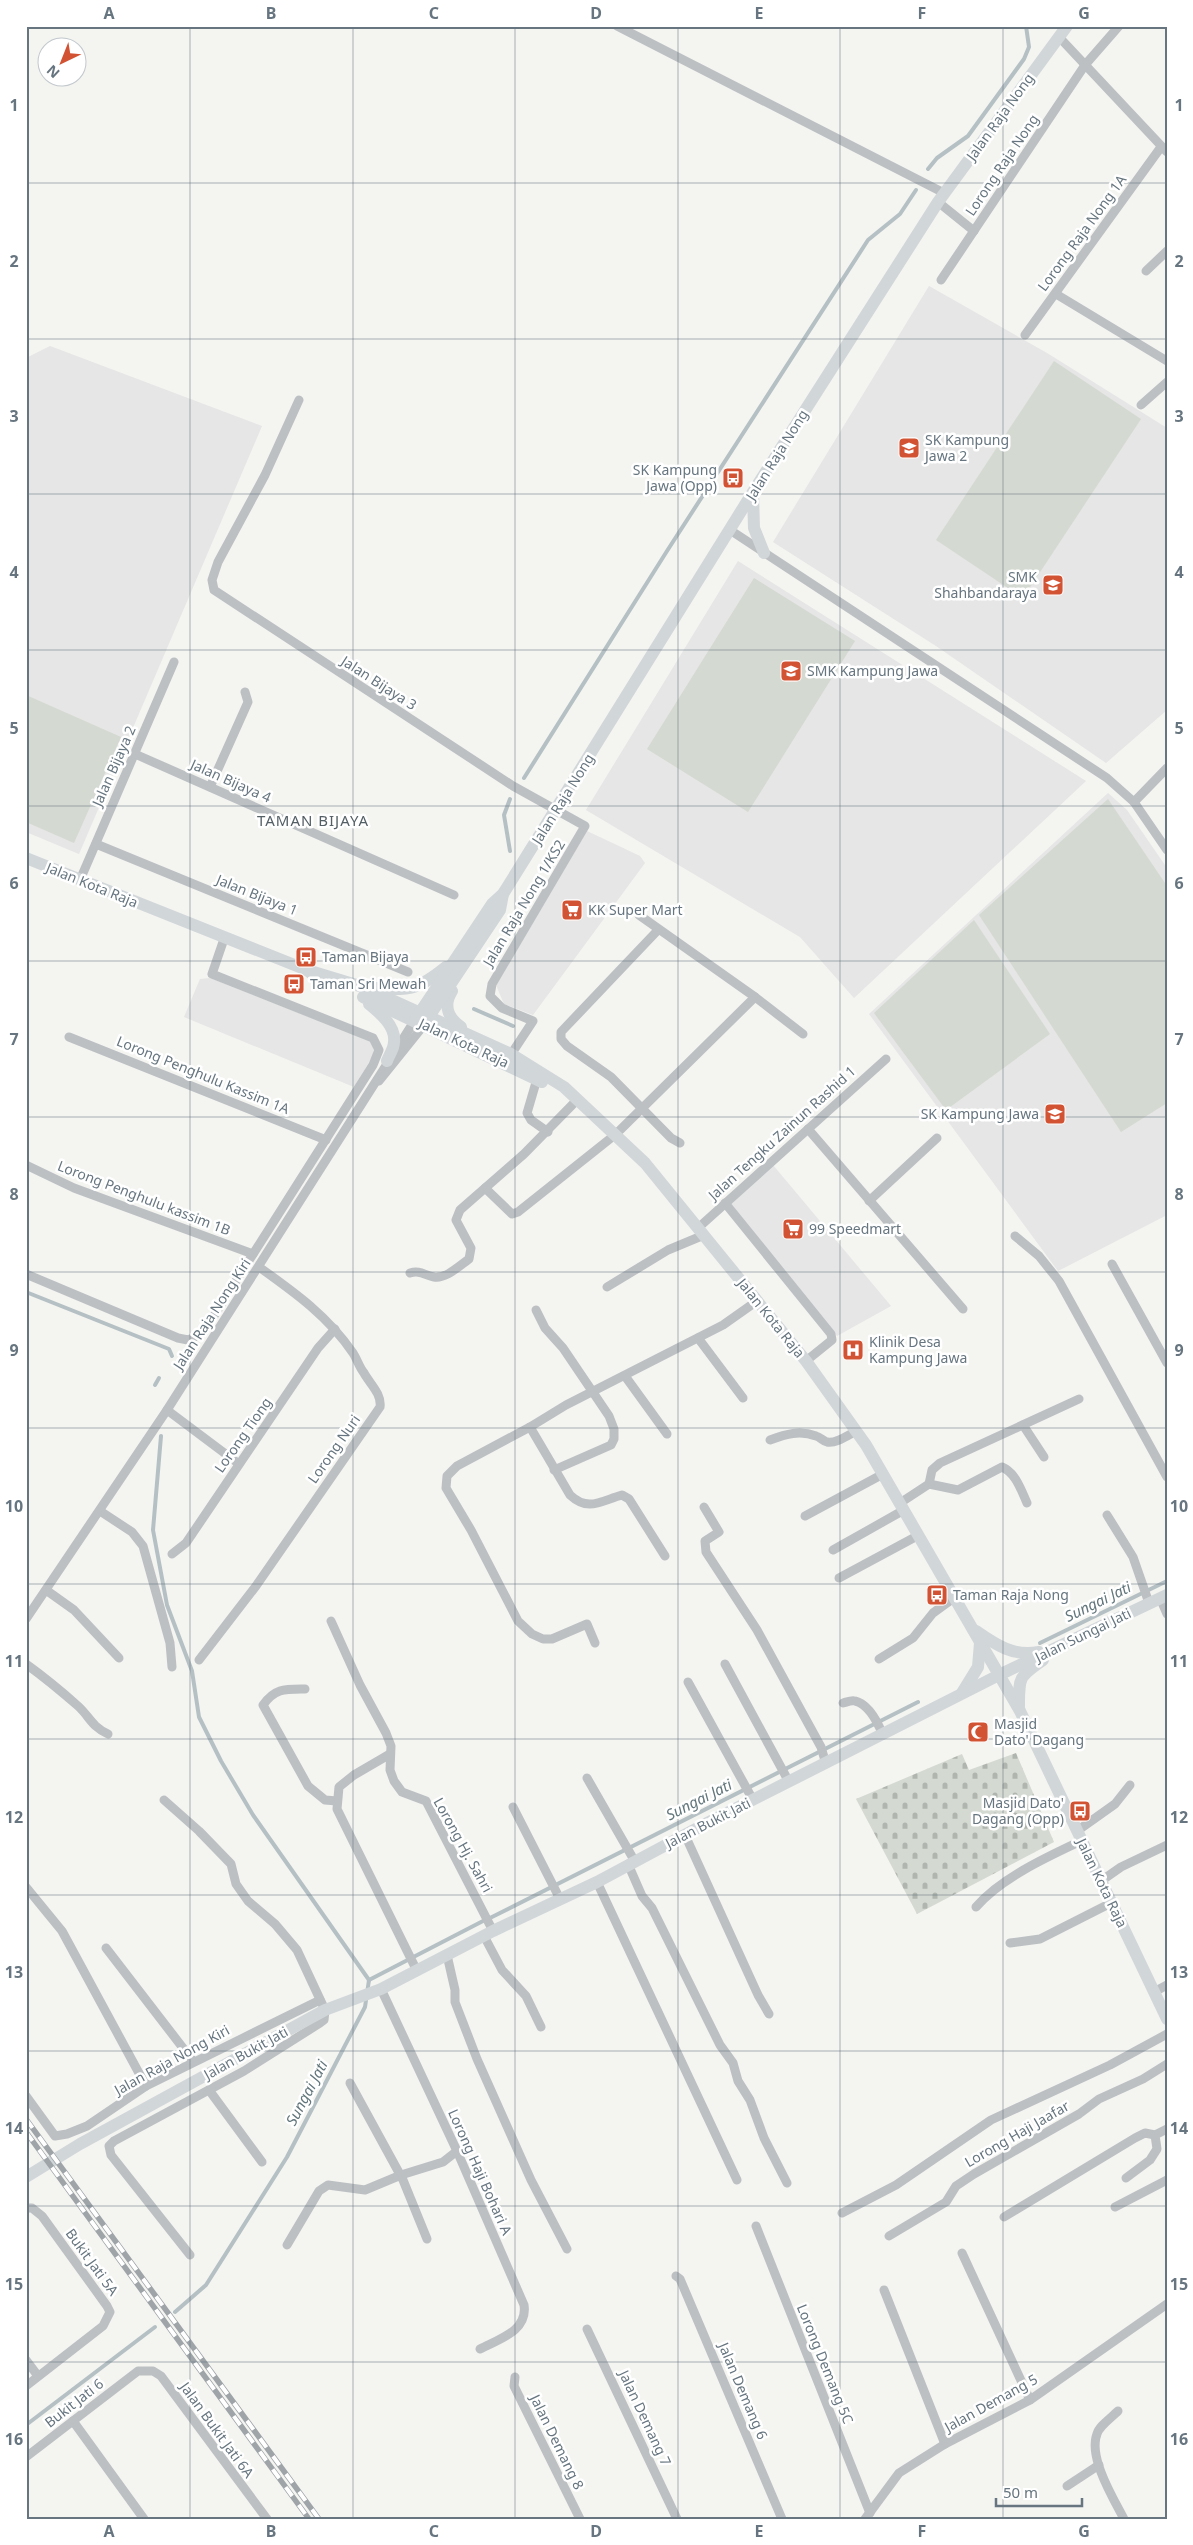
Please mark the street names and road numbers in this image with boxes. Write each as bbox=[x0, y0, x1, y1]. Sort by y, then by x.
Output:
street label: Jalan Raja Nong bbox=[960, 69, 1038, 166]
street label: Lorong Raja Nong bbox=[961, 110, 1043, 219]
street label: Lorong Raja Nong 1A bbox=[1033, 171, 1130, 295]
street label: Jalan Raja Nong bbox=[740, 406, 812, 505]
street label: Jalan Bijaya 3 bbox=[336, 650, 421, 714]
street label: Jalan Bijaya 2 bbox=[87, 723, 140, 811]
street label: Jalan Raja Nong bbox=[526, 750, 598, 849]
street label: Jalan Bijaya 4 bbox=[186, 754, 274, 807]
street label: Jalan Raja Nong 1/KS2 bbox=[477, 836, 569, 971]
street label: Jalan Kota Raja bbox=[42, 857, 141, 912]
street label: Jalan Bijaya 1 bbox=[212, 869, 301, 920]
street label: Jalan Kota Raja bbox=[414, 1013, 512, 1072]
street label: Lorong Penghulu Kassim 1A bbox=[114, 1031, 292, 1118]
street label: Jalan Tengku Zainun Rashid 1 bbox=[702, 1061, 859, 1205]
street label: Lorong Penghulu kassim 1B bbox=[55, 1156, 233, 1239]
street label: Jalan Raja Nong Kiri bbox=[167, 1255, 255, 1375]
street label: Jalan Kota Raja bbox=[732, 1272, 809, 1361]
street label: Lorong Tiong bbox=[210, 1393, 276, 1476]
street label: Lorong Nuri bbox=[303, 1411, 364, 1487]
street label: Jalan Sungai Jati bbox=[1030, 1603, 1134, 1667]
street label: Jalan Bukit Jati bbox=[660, 1793, 754, 1853]
street label: Lorong Hj. Sahri bbox=[430, 1794, 497, 1896]
street label: Jalan Kota Raja bbox=[1072, 1833, 1132, 1931]
street label: Jalan Raja Nong Kiri bbox=[109, 2020, 233, 2100]
street label: Jalan Bukit Jati bbox=[199, 2022, 291, 2084]
street label: Lorong Haji Jaafar bbox=[961, 2096, 1073, 2171]
street label: Lorong Haji Bohari A bbox=[444, 2106, 517, 2238]
street label: Bukit Jati 5A bbox=[62, 2224, 123, 2299]
street label: Lorong Demang 5C bbox=[793, 2301, 858, 2427]
street label: Jalan Demang 6 bbox=[714, 2338, 772, 2442]
street label: Jalan Demang 7 bbox=[614, 2365, 676, 2469]
street label: Jalan Demang 5 bbox=[939, 2369, 1041, 2437]
street label: Bukit Jati 6 bbox=[40, 2374, 107, 2431]
street label: Jalan Bukit Jati 6A bbox=[175, 2376, 259, 2481]
street label: Jalan Demang 8 bbox=[525, 2389, 589, 2492]

